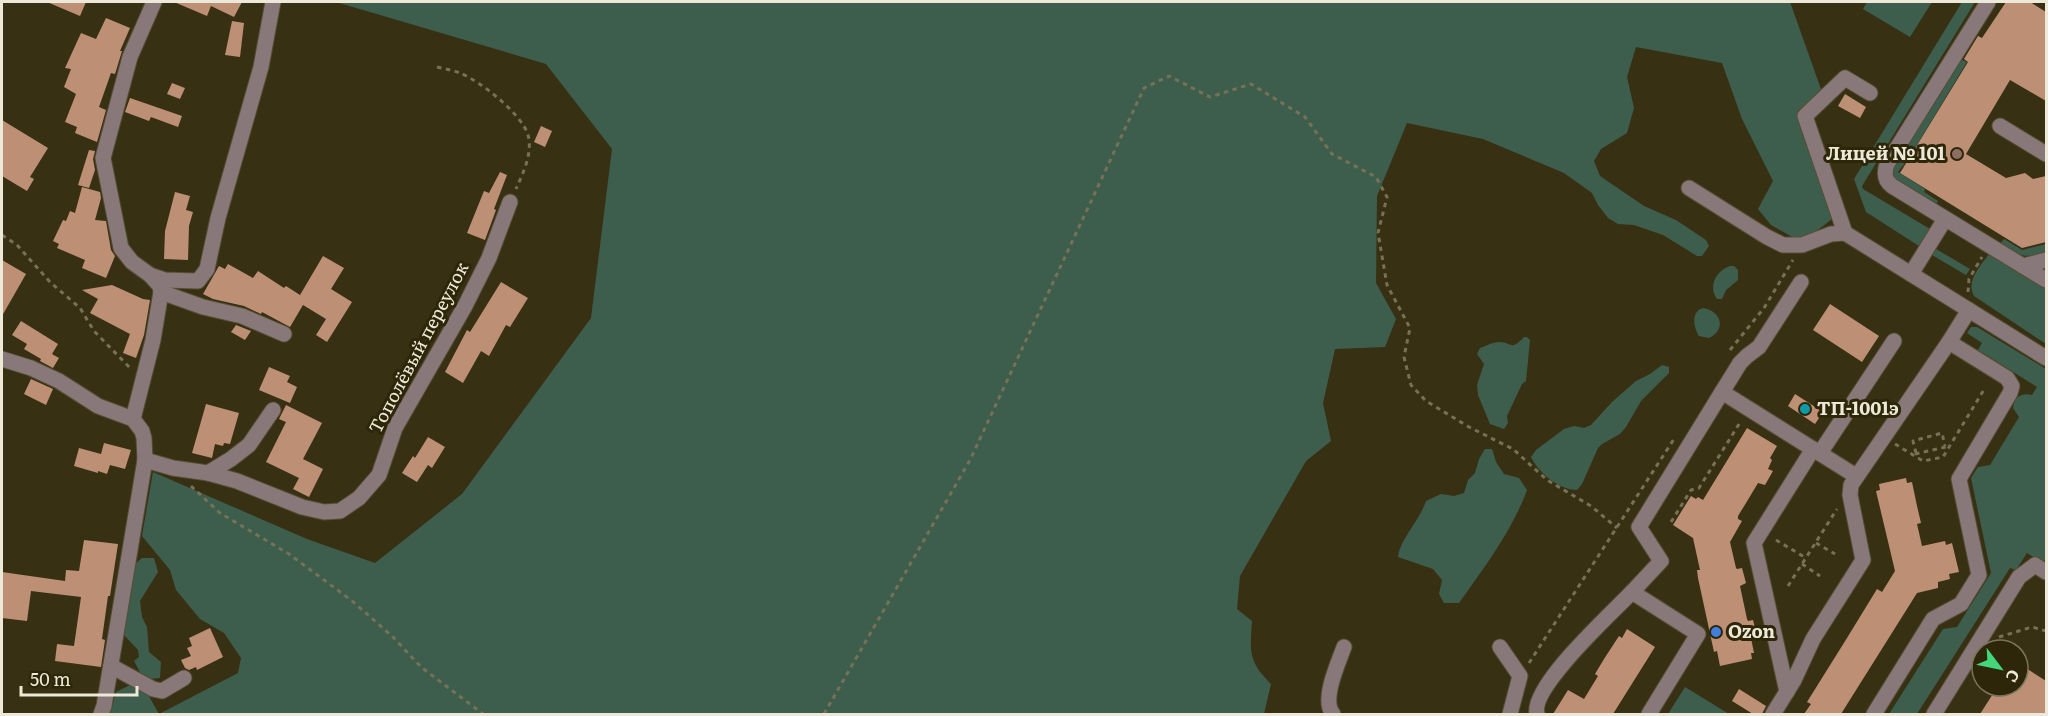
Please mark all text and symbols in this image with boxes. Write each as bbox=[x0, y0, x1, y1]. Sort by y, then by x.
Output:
place label: Лицей № 101 bbox=[1826, 139, 1946, 166]
marker: Лицей № 101 bbox=[1950, 147, 1964, 161]
street label: Тополёвый переулок bbox=[361, 256, 475, 438]
place label: ТП-1001э bbox=[1817, 394, 1899, 421]
marker: ТП-1001э bbox=[1798, 402, 1812, 416]
place label: Ozon bbox=[1728, 617, 1775, 644]
marker: Ozon bbox=[1709, 625, 1723, 639]
north arrow bbox=[1970, 638, 2030, 698]
scale bar bbox=[21, 659, 136, 697]
text: 50 m bbox=[30, 665, 71, 692]
text: С bbox=[2000, 665, 2027, 688]

